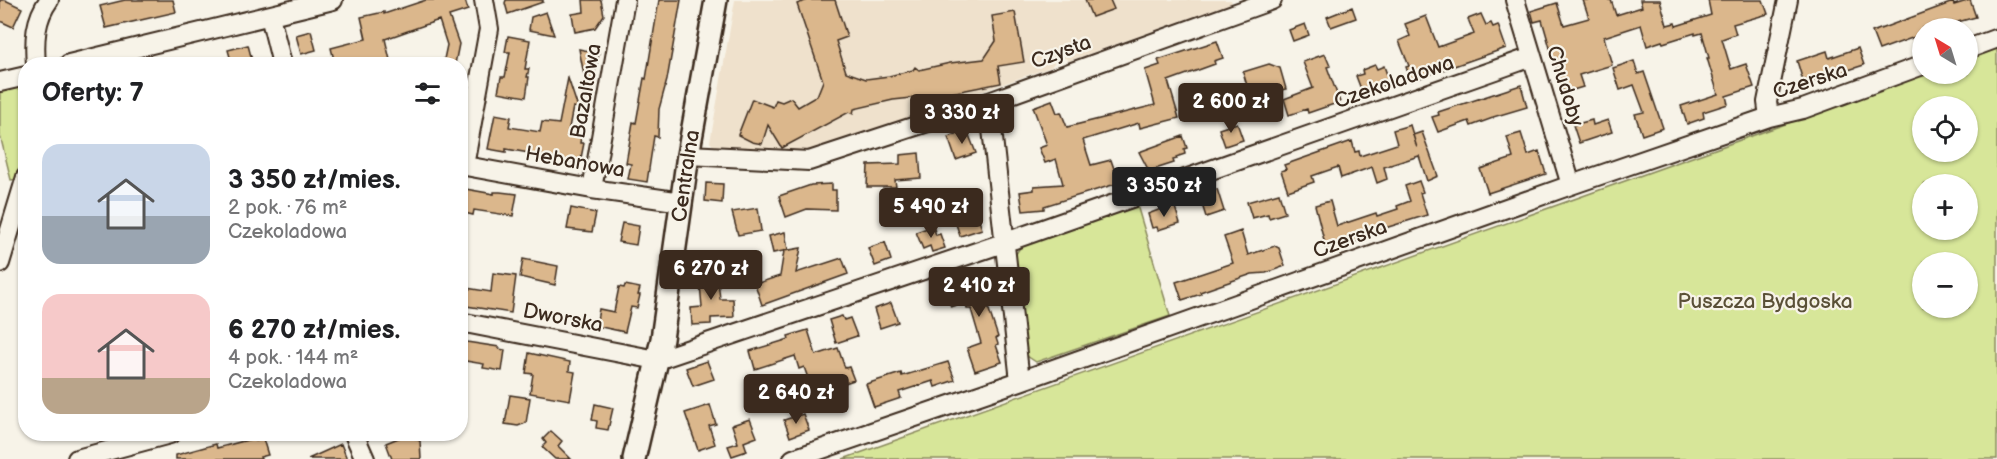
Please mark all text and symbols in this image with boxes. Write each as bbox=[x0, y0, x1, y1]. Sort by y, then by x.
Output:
north arrow bbox=[1912, 18, 1978, 84]
map controls bbox=[1912, 18, 1978, 318]
street label: Czysta bbox=[1027, 30, 1095, 74]
street label: Bazaltowa bbox=[565, 42, 607, 140]
street label: Chudoby bbox=[1541, 43, 1589, 130]
street label: Czekoladowa bbox=[1331, 50, 1457, 114]
street label: Czerska bbox=[1770, 57, 1850, 105]
icon: filters bbox=[411, 77, 444, 110]
text: Oferty: 7 bbox=[42, 78, 144, 109]
pin: 2 600 zł bbox=[1169, 83, 1293, 134]
text: 2 600 zł bbox=[1192, 90, 1270, 114]
pin: 3 330 zł bbox=[900, 94, 1024, 145]
button: locate bbox=[1912, 96, 1978, 162]
text: 3 330 zł bbox=[924, 101, 1000, 125]
street label: Centralna bbox=[666, 128, 705, 224]
street label: Hebanowa bbox=[523, 141, 627, 183]
text: 3 350 zł/mies. bbox=[228, 165, 401, 196]
pin: 3 350 zł bbox=[1102, 167, 1226, 218]
icon: home bbox=[90, 168, 162, 240]
text: 3 350 zł bbox=[1126, 174, 1202, 198]
button: + bbox=[1912, 174, 1978, 240]
pin: 5 490 zł bbox=[869, 188, 993, 239]
text: 5 490 zł bbox=[893, 195, 969, 219]
text: 2 pok. · 76 m² bbox=[228, 196, 347, 220]
street label: Czerska bbox=[1310, 214, 1390, 264]
text: Czekoladowa bbox=[228, 220, 347, 244]
pin: 6 270 zł bbox=[649, 250, 773, 301]
button: − bbox=[1912, 252, 1978, 318]
text: 6 270 zł bbox=[673, 257, 749, 281]
pin: 2 410 zł bbox=[917, 267, 1041, 318]
text: 2 410 zł bbox=[943, 274, 1015, 298]
park label: Puszcza Bydgoska bbox=[1677, 289, 1853, 314]
street label: Dworska bbox=[521, 298, 605, 338]
text: 6 270 zł/mies. bbox=[228, 315, 400, 346]
icon: home bbox=[90, 318, 162, 390]
text: 4 pok. · 144 m² bbox=[228, 346, 358, 370]
text: Czekoladowa bbox=[228, 370, 347, 394]
pin: 2 640 zł bbox=[734, 374, 858, 425]
text: 2 640 zł bbox=[758, 381, 834, 405]

